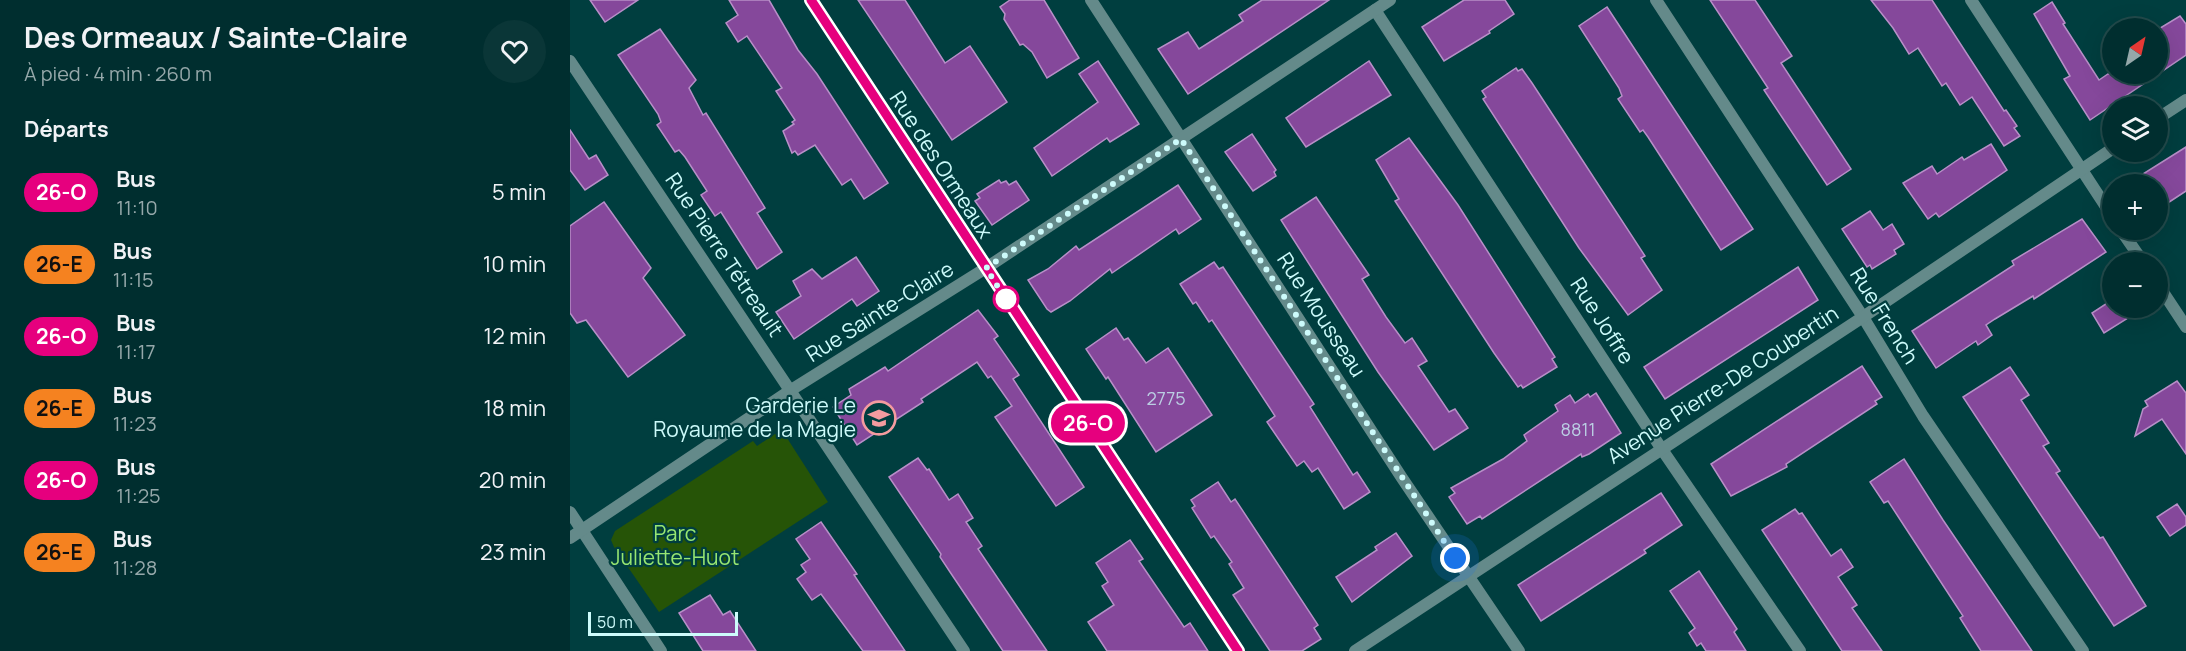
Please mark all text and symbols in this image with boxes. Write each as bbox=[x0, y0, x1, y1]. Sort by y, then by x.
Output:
text: Des Ormeaux / Sainte-Claire bbox=[24, 18, 408, 56]
north arrow bbox=[2102, 18, 2168, 84]
map controls bbox=[2102, 18, 2168, 318]
button: heart bbox=[483, 20, 546, 83]
text: À pied · 4 min · 260 m bbox=[24, 60, 212, 87]
street label: Rue des Ormeaux bbox=[884, 86, 1000, 243]
button: layers bbox=[2102, 96, 2168, 162]
text: Départs bbox=[24, 114, 109, 144]
text: Bus bbox=[116, 164, 156, 194]
street label: Rue Pierre Tétreault bbox=[660, 167, 790, 342]
button: + bbox=[2102, 174, 2168, 240]
text: 5 min bbox=[492, 177, 546, 207]
text: 26-O bbox=[36, 178, 86, 206]
text: 11:10 bbox=[116, 194, 158, 221]
text: Bus bbox=[113, 236, 152, 266]
street label: Rue Mousseau bbox=[1271, 247, 1373, 382]
text: 10 min bbox=[483, 249, 546, 279]
text: 26-E bbox=[36, 250, 83, 278]
button: − bbox=[2102, 252, 2168, 318]
street label: Rue Sainte-Claire bbox=[800, 254, 959, 368]
street label: Rue French bbox=[1844, 262, 1925, 369]
text: 11:15 bbox=[113, 266, 154, 293]
street label: Rue Joffre bbox=[1564, 272, 1641, 369]
unlabelled marker bbox=[993, 286, 1019, 312]
street label: Avenue Pierre-De Coubertin bbox=[1601, 299, 1844, 470]
text: Bus bbox=[116, 308, 156, 338]
text: 12 min bbox=[484, 321, 546, 351]
text: 26-O bbox=[36, 322, 86, 350]
text: 11:17 bbox=[116, 338, 156, 365]
text: Bus bbox=[113, 380, 152, 410]
house number: 2775 bbox=[1146, 386, 1186, 410]
place label: Garderie Le Royaume de la Magie bbox=[653, 391, 856, 443]
text: 18 min bbox=[483, 393, 546, 423]
text: 26-E bbox=[36, 394, 83, 422]
school or university icon: Garderie Le Royaume de la Magie bbox=[861, 400, 897, 436]
line badge: 26-O bbox=[1046, 404, 1130, 442]
text: 26-O bbox=[1063, 409, 1113, 437]
text: 11:23 bbox=[113, 410, 157, 437]
house number: 8811 bbox=[1561, 417, 1595, 441]
text: Bus bbox=[116, 452, 156, 482]
text: 20 min bbox=[479, 465, 546, 495]
text: 26-O bbox=[36, 466, 86, 494]
text: 11:25 bbox=[116, 482, 161, 509]
park label: Parc Juliette-Huot bbox=[611, 519, 739, 571]
text: Bus bbox=[113, 524, 152, 554]
text: 23 min bbox=[480, 537, 546, 567]
text: 26-E bbox=[36, 538, 83, 566]
your location bbox=[1440, 543, 1470, 573]
text: 11:28 bbox=[113, 554, 157, 581]
scale bar bbox=[588, 609, 738, 636]
text: 50 m bbox=[597, 611, 633, 633]

